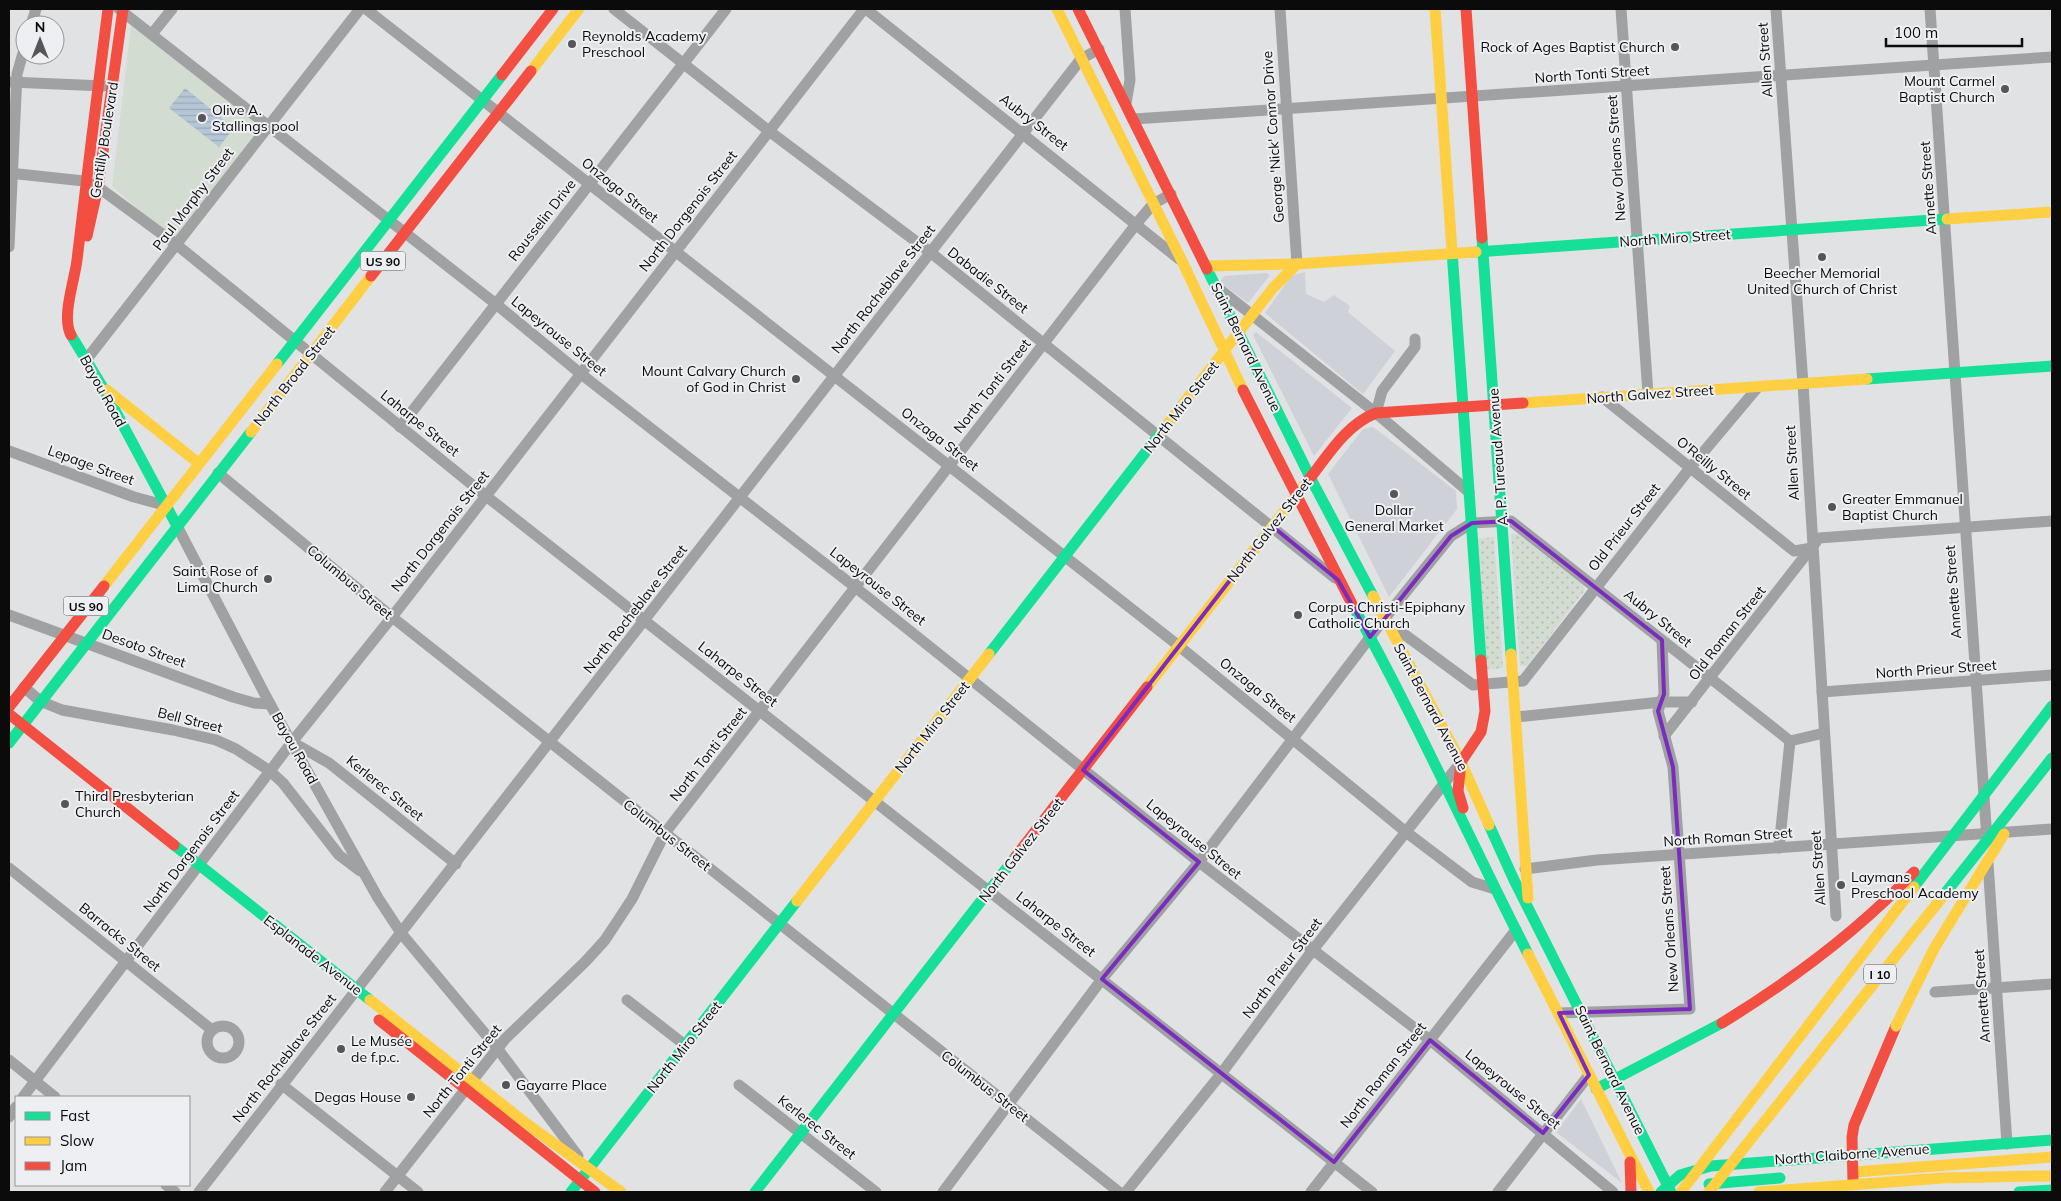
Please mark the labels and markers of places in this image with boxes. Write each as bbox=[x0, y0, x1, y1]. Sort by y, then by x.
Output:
place label: Reynolds Academy Preschool bbox=[582, 27, 707, 61]
marker: Reynolds Academy Preschool bbox=[566, 38, 578, 50]
place label: Rock of Ages Baptist Church bbox=[1481, 38, 1665, 56]
marker: Rock of Ages Baptist Church bbox=[1669, 41, 1681, 53]
place label: Mount Carmel Baptist Church bbox=[1899, 72, 1995, 106]
marker: Mount Carmel Baptist Church bbox=[1999, 83, 2011, 95]
place label: Olive A. Stallings pool bbox=[212, 101, 299, 135]
marker: Olive A. Stallings pool bbox=[196, 112, 208, 124]
marker: Beecher Memorial United Church of Christ bbox=[1816, 251, 1828, 263]
place label: Beecher Memorial United Church of Christ bbox=[1747, 264, 1897, 298]
place label: Mount Calvary Church of God in Christ bbox=[642, 362, 786, 396]
marker: Mount Calvary Church of God in Christ bbox=[790, 373, 802, 385]
marker: Dollar General Market bbox=[1388, 488, 1400, 500]
place label: Greater Emmanuel Baptist Church bbox=[1842, 490, 1963, 524]
place label: Dollar General Market bbox=[1344, 501, 1444, 535]
marker: Greater Emmanuel Baptist Church bbox=[1826, 501, 1838, 513]
place label: Saint Rose of Lima Church bbox=[172, 562, 258, 596]
marker: Saint Rose of Lima Church bbox=[262, 573, 274, 585]
place label: Corpus Christi-Epiphany Catholic Church bbox=[1308, 598, 1466, 632]
marker: Corpus Christi-Epiphany Catholic Church bbox=[1292, 609, 1304, 621]
place label: Third Presbyterian Church bbox=[75, 787, 194, 821]
marker: Third Presbyterian Church bbox=[59, 798, 71, 810]
place label: Laymans Preschool Academy bbox=[1851, 868, 1979, 902]
marker: Laymans Preschool Academy bbox=[1835, 879, 1847, 891]
place label: Le Musée de f.p.c. bbox=[351, 1032, 412, 1066]
marker: Le Musée de f.p.c. bbox=[335, 1043, 347, 1055]
place label: Gayarre Place bbox=[516, 1076, 607, 1094]
marker: Gayarre Place bbox=[500, 1079, 512, 1091]
place label: Degas House bbox=[314, 1088, 401, 1106]
marker: Degas House bbox=[405, 1091, 417, 1103]

